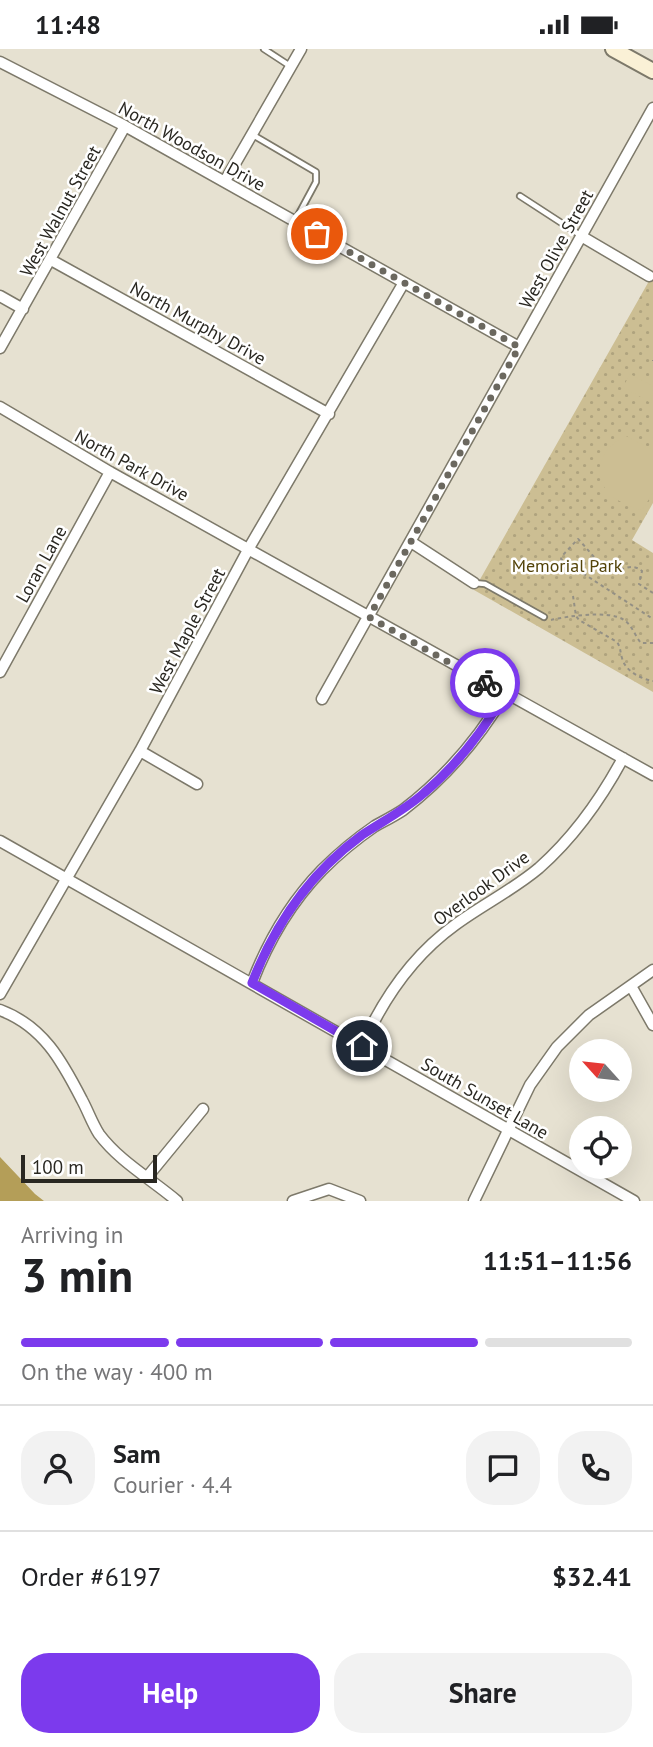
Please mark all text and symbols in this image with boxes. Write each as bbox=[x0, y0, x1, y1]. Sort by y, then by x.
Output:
text: 11:48 bbox=[35, 8, 101, 41]
street label: North Woodson Drive bbox=[115, 96, 269, 196]
street label: West Walnut Street bbox=[14, 141, 106, 281]
street label: West Olive Street bbox=[514, 185, 598, 313]
pin bbox=[287, 204, 347, 264]
icon: bag bbox=[298, 215, 336, 253]
street label: North Murphy Drive bbox=[126, 276, 270, 370]
street label: North Park Drive bbox=[71, 424, 193, 506]
street label: Loran Lane bbox=[10, 521, 72, 607]
park label: Memorial Park bbox=[512, 554, 623, 577]
street label: West Maple Street bbox=[144, 564, 230, 698]
courier bbox=[450, 648, 520, 718]
icon: bike bbox=[466, 664, 504, 702]
street label: Overlook Drive bbox=[428, 845, 534, 931]
pin bbox=[332, 1016, 392, 1076]
icon: home bbox=[343, 1027, 381, 1065]
north arrow bbox=[569, 1039, 632, 1103]
map controls bbox=[569, 1039, 632, 1179]
street label: South Sunset Lane bbox=[417, 1052, 553, 1144]
button: locate bbox=[569, 1116, 632, 1179]
scale bar bbox=[21, 1152, 158, 1184]
text: 100 m bbox=[32, 1155, 84, 1179]
text: Arriving in bbox=[21, 1220, 123, 1249]
text: 11:51–11:56 bbox=[483, 1244, 632, 1277]
text: 3 min bbox=[21, 1245, 133, 1305]
text: On the way · 400 m bbox=[21, 1357, 213, 1386]
button: person bbox=[21, 1431, 95, 1505]
button: chat bbox=[466, 1431, 540, 1505]
button: phone bbox=[558, 1431, 632, 1505]
text: Sam bbox=[113, 1437, 161, 1470]
text: Courier · 4.4 bbox=[113, 1470, 232, 1499]
text: Order #6197 bbox=[21, 1560, 161, 1593]
text: $32.41 bbox=[552, 1560, 632, 1593]
button: Help bbox=[21, 1653, 320, 1733]
button: Share bbox=[334, 1653, 632, 1733]

